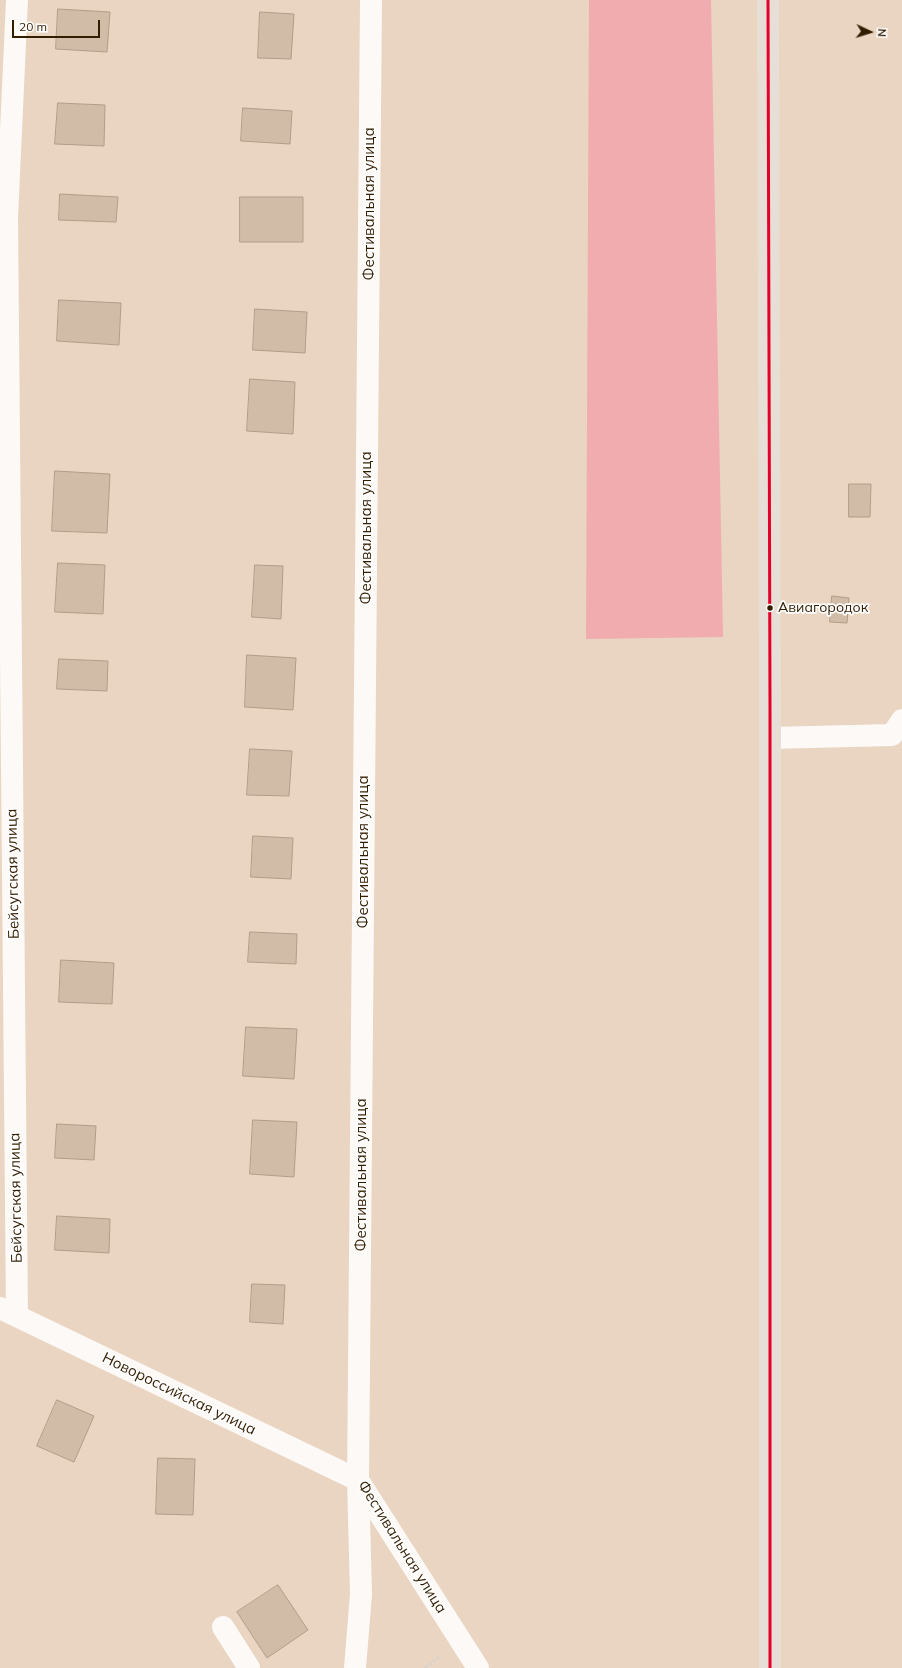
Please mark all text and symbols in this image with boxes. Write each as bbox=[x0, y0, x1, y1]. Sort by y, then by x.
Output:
scale bar bbox=[14, 12, 102, 38]
north arrow bbox=[850, 12, 890, 52]
text: 20 m bbox=[19, 19, 47, 34]
text: N bbox=[875, 28, 889, 37]
street label: Фестивальная улица bbox=[360, 127, 378, 281]
street label: Фестивальная улица bbox=[357, 451, 375, 605]
place label: Авиагородок bbox=[778, 600, 868, 616]
marker: Авиагородок bbox=[765, 603, 775, 613]
street label: Фестивальная улица bbox=[354, 775, 372, 929]
street label: Бейсугская улица bbox=[3, 809, 23, 939]
street label: Фестивальная улица bbox=[352, 1098, 370, 1252]
street label: Бейсугская улица bbox=[6, 1133, 26, 1263]
street label: Новороссийская улица bbox=[99, 1349, 259, 1439]
street label: Фестивальная улица bbox=[354, 1477, 450, 1617]

